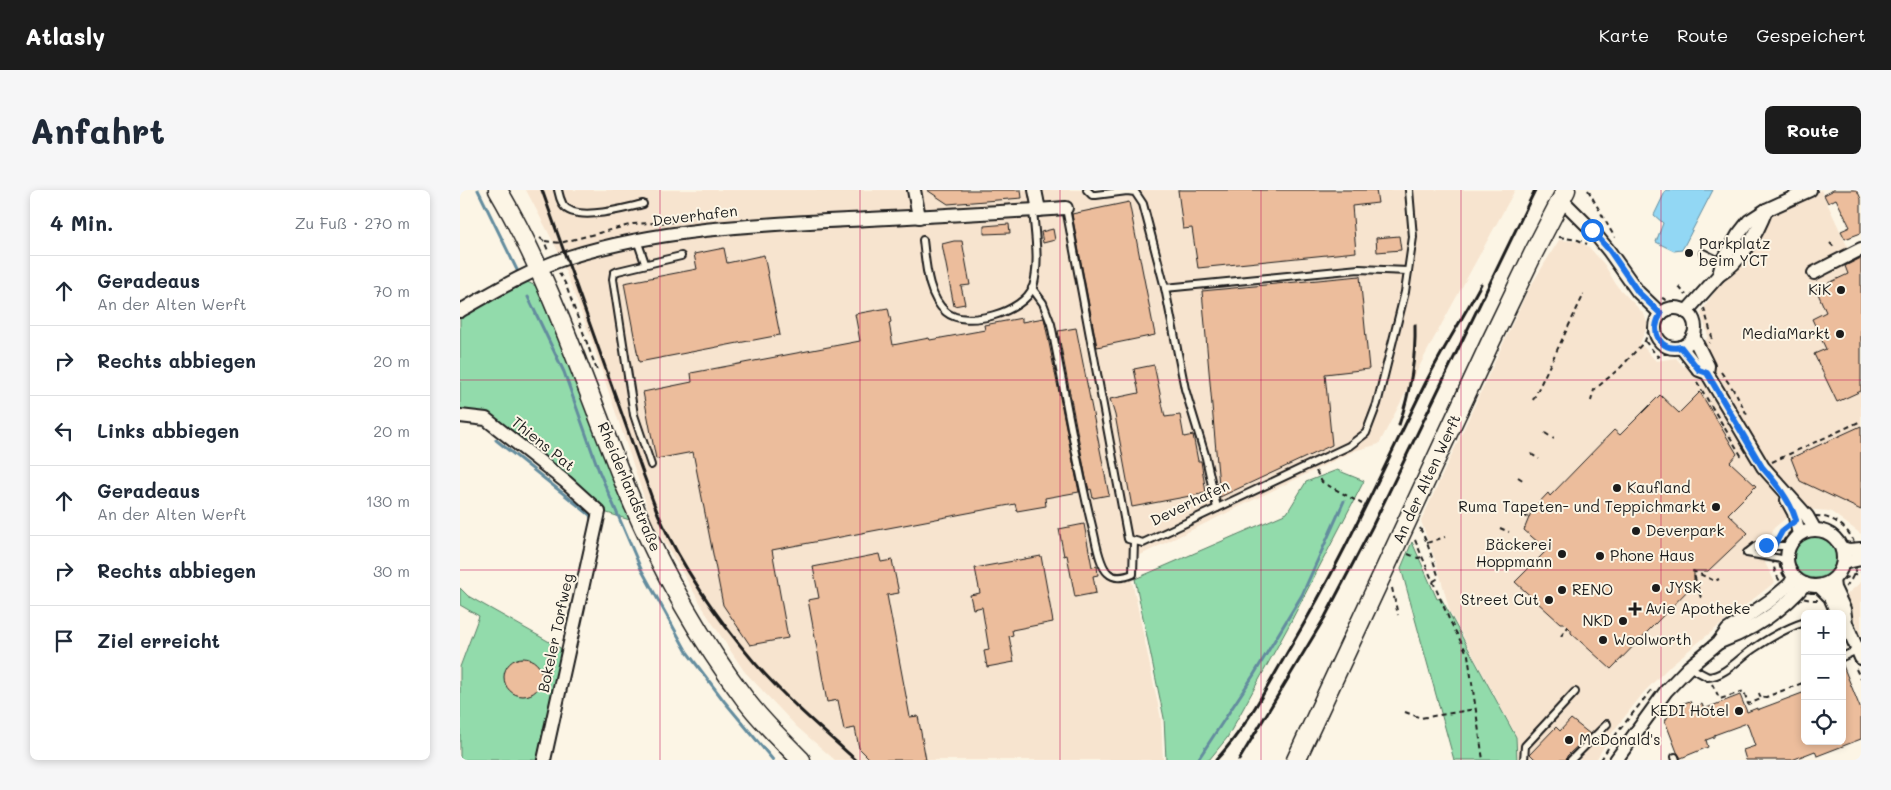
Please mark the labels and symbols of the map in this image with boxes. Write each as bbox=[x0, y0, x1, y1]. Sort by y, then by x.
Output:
street label: Deverhafen bbox=[651, 200, 739, 230]
route start bbox=[1581, 219, 1604, 242]
place label: Parkplatz beim YCT bbox=[1699, 233, 1770, 270]
marker: Parkplatz beim YCT bbox=[1683, 247, 1695, 259]
place label: KiK bbox=[1808, 279, 1831, 299]
marker: KiK bbox=[1835, 284, 1847, 296]
place label: MediaMarkt bbox=[1742, 323, 1830, 343]
marker: MediaMarkt bbox=[1834, 328, 1846, 340]
street label: Thiens Pat bbox=[508, 411, 580, 475]
street label: An der Alten Werft bbox=[1387, 411, 1465, 546]
street label: Rheiderlandstraße bbox=[594, 419, 666, 554]
street label: Deverhafen bbox=[1147, 474, 1232, 530]
place label: Kaufland bbox=[1627, 477, 1690, 497]
marker: Kaufland bbox=[1611, 482, 1623, 494]
place label: Ruma Tapeten- und Teppichmarkt bbox=[1458, 496, 1706, 516]
marker: Ruma Tapeten- und Teppichmarkt bbox=[1710, 501, 1722, 513]
place label: Deverpark bbox=[1646, 520, 1724, 540]
marker: Deverpark bbox=[1630, 525, 1642, 537]
place label: Bäckerei Hoppmann bbox=[1476, 534, 1552, 571]
route end bbox=[1755, 534, 1778, 557]
place label: Phone Haus bbox=[1610, 545, 1694, 565]
marker: Bäckerei Hoppmann bbox=[1556, 548, 1568, 560]
marker: Phone Haus bbox=[1594, 550, 1606, 562]
street label: Bokeler Torfweg bbox=[533, 571, 577, 694]
place label: JYSK bbox=[1666, 577, 1702, 597]
place label: RENO bbox=[1572, 579, 1613, 599]
marker: JYSK bbox=[1650, 582, 1662, 594]
marker: RENO bbox=[1556, 584, 1568, 596]
place label: Street Cut bbox=[1461, 589, 1539, 609]
marker: Street Cut bbox=[1543, 594, 1555, 606]
place label: Avie Apotheke bbox=[1645, 598, 1751, 618]
marker: Avie Apotheke bbox=[1629, 603, 1641, 615]
place label: NKD bbox=[1583, 610, 1613, 630]
marker: NKD bbox=[1617, 615, 1629, 627]
place label: Woolworth bbox=[1613, 629, 1691, 649]
marker: Woolworth bbox=[1597, 634, 1609, 646]
place label: KEDI Hotel bbox=[1650, 700, 1729, 720]
marker: KEDI Hotel bbox=[1733, 705, 1745, 717]
place label: McDonald's bbox=[1579, 729, 1661, 749]
marker: McDonald's bbox=[1563, 734, 1575, 746]

